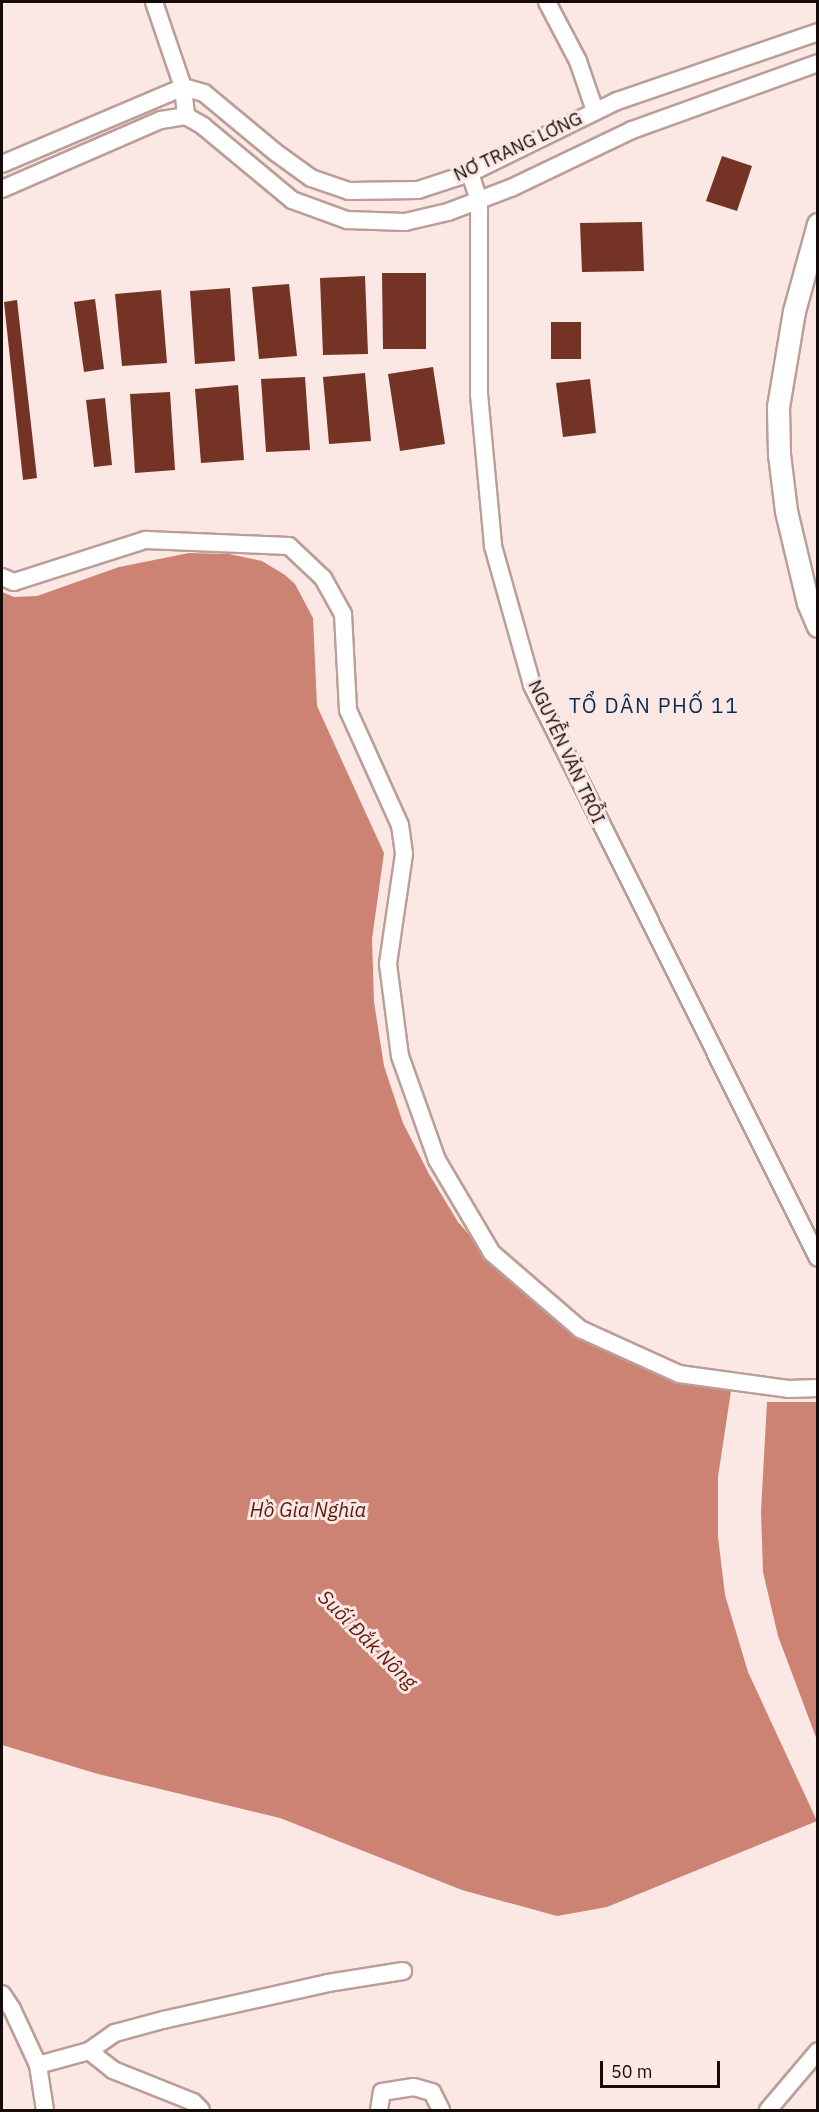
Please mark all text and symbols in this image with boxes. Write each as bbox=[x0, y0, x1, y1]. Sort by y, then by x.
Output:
street label: NƠ TRANG LƠNG bbox=[450, 108, 586, 186]
street label: NGUYỄN VĂN TRỖI bbox=[523, 677, 609, 827]
district label: TỔ DÂN PHỐ 11 bbox=[569, 692, 739, 718]
water label: Hồ Gia Nghĩa bbox=[250, 1497, 366, 1521]
water label: Suối Đắk Nông bbox=[314, 1585, 422, 1693]
scale bar bbox=[603, 2049, 723, 2087]
text: 50 m bbox=[611, 2060, 653, 2083]

